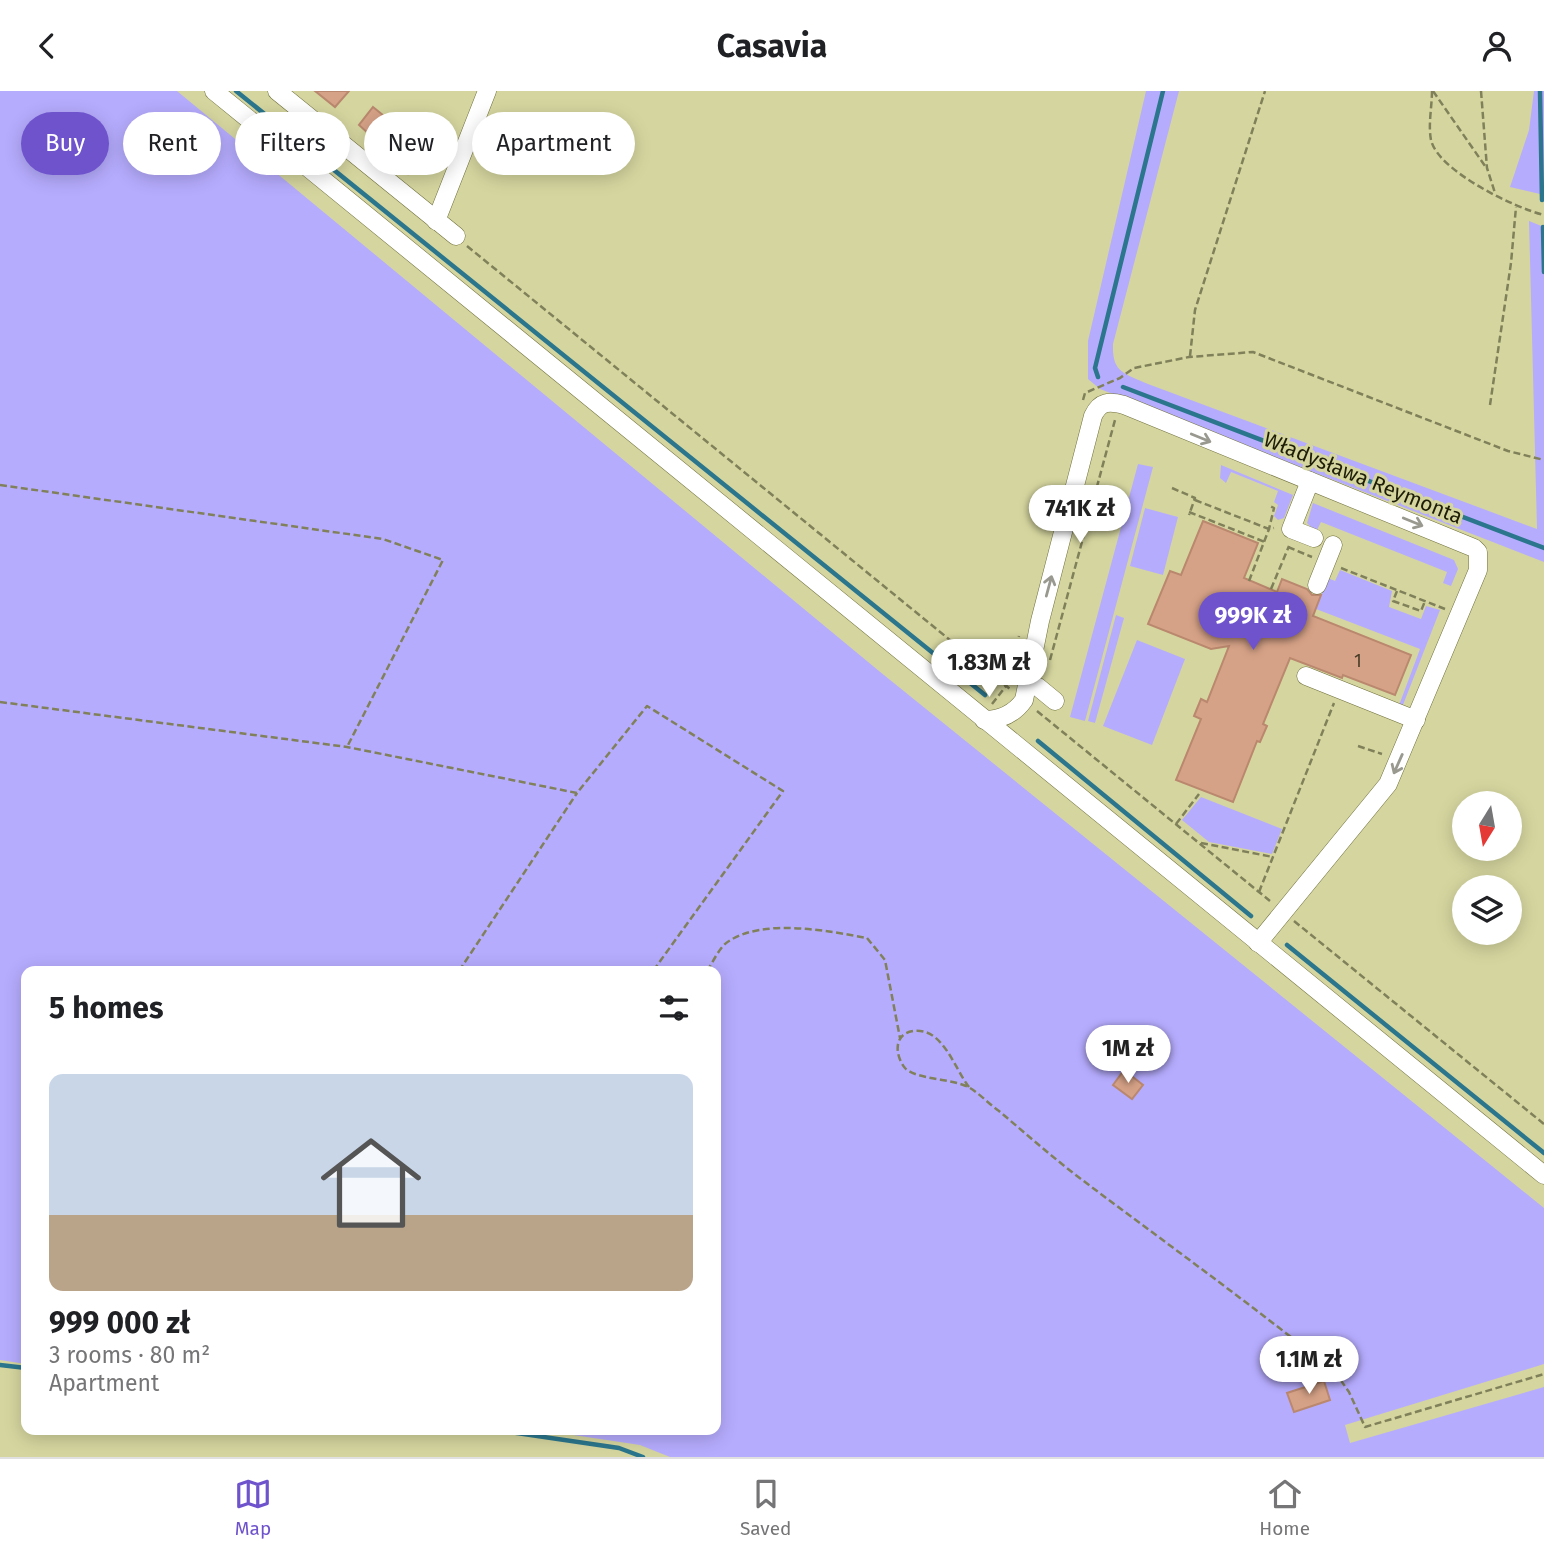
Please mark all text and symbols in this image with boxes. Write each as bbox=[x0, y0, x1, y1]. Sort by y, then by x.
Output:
icon: back bbox=[28, 27, 66, 65]
text: Casavia bbox=[717, 27, 827, 65]
icon: person bbox=[1478, 27, 1516, 65]
chip: Buy bbox=[21, 112, 109, 175]
chip: Rent bbox=[123, 112, 221, 175]
chip: Filters bbox=[235, 112, 350, 175]
chip: New bbox=[364, 112, 458, 175]
chip: Apartment bbox=[472, 112, 635, 175]
street label: Władysława Reymonta bbox=[1260, 426, 1466, 530]
one-way arrow bbox=[1190, 433, 1211, 446]
pin: 741K zł bbox=[1015, 485, 1145, 545]
text: 741K zł bbox=[1045, 494, 1115, 522]
one-way arrow bbox=[1401, 517, 1423, 530]
one-way arrow bbox=[1044, 575, 1057, 597]
pin: 999K zł bbox=[1188, 593, 1318, 652]
text: 999K zł bbox=[1214, 601, 1292, 629]
pin: 1.83M zł bbox=[917, 639, 1061, 699]
text: 1.83M zł bbox=[947, 648, 1031, 676]
house number: 1 bbox=[1354, 650, 1362, 672]
one-way arrow bbox=[1391, 753, 1404, 774]
north arrow bbox=[1452, 791, 1522, 861]
map controls bbox=[1452, 791, 1522, 945]
button: layers bbox=[1452, 875, 1522, 945]
icon: filters bbox=[655, 989, 693, 1027]
text: 5 homes bbox=[49, 990, 163, 1026]
pin: 1M zł bbox=[1079, 1025, 1177, 1085]
text: 1M zł bbox=[1102, 1034, 1154, 1062]
icon: home bbox=[308, 1120, 434, 1246]
text: 999 000 zł bbox=[49, 1305, 190, 1341]
pin: 1.1M zł bbox=[1244, 1337, 1374, 1396]
text: 3 rooms · 80 m² bbox=[49, 1341, 210, 1369]
text: 1.1M zł bbox=[1276, 1345, 1342, 1373]
text: Apartment bbox=[49, 1369, 159, 1397]
tab: Map bbox=[234, 1475, 272, 1540]
tab: Saved bbox=[740, 1475, 791, 1540]
tab: Home bbox=[1259, 1475, 1310, 1540]

